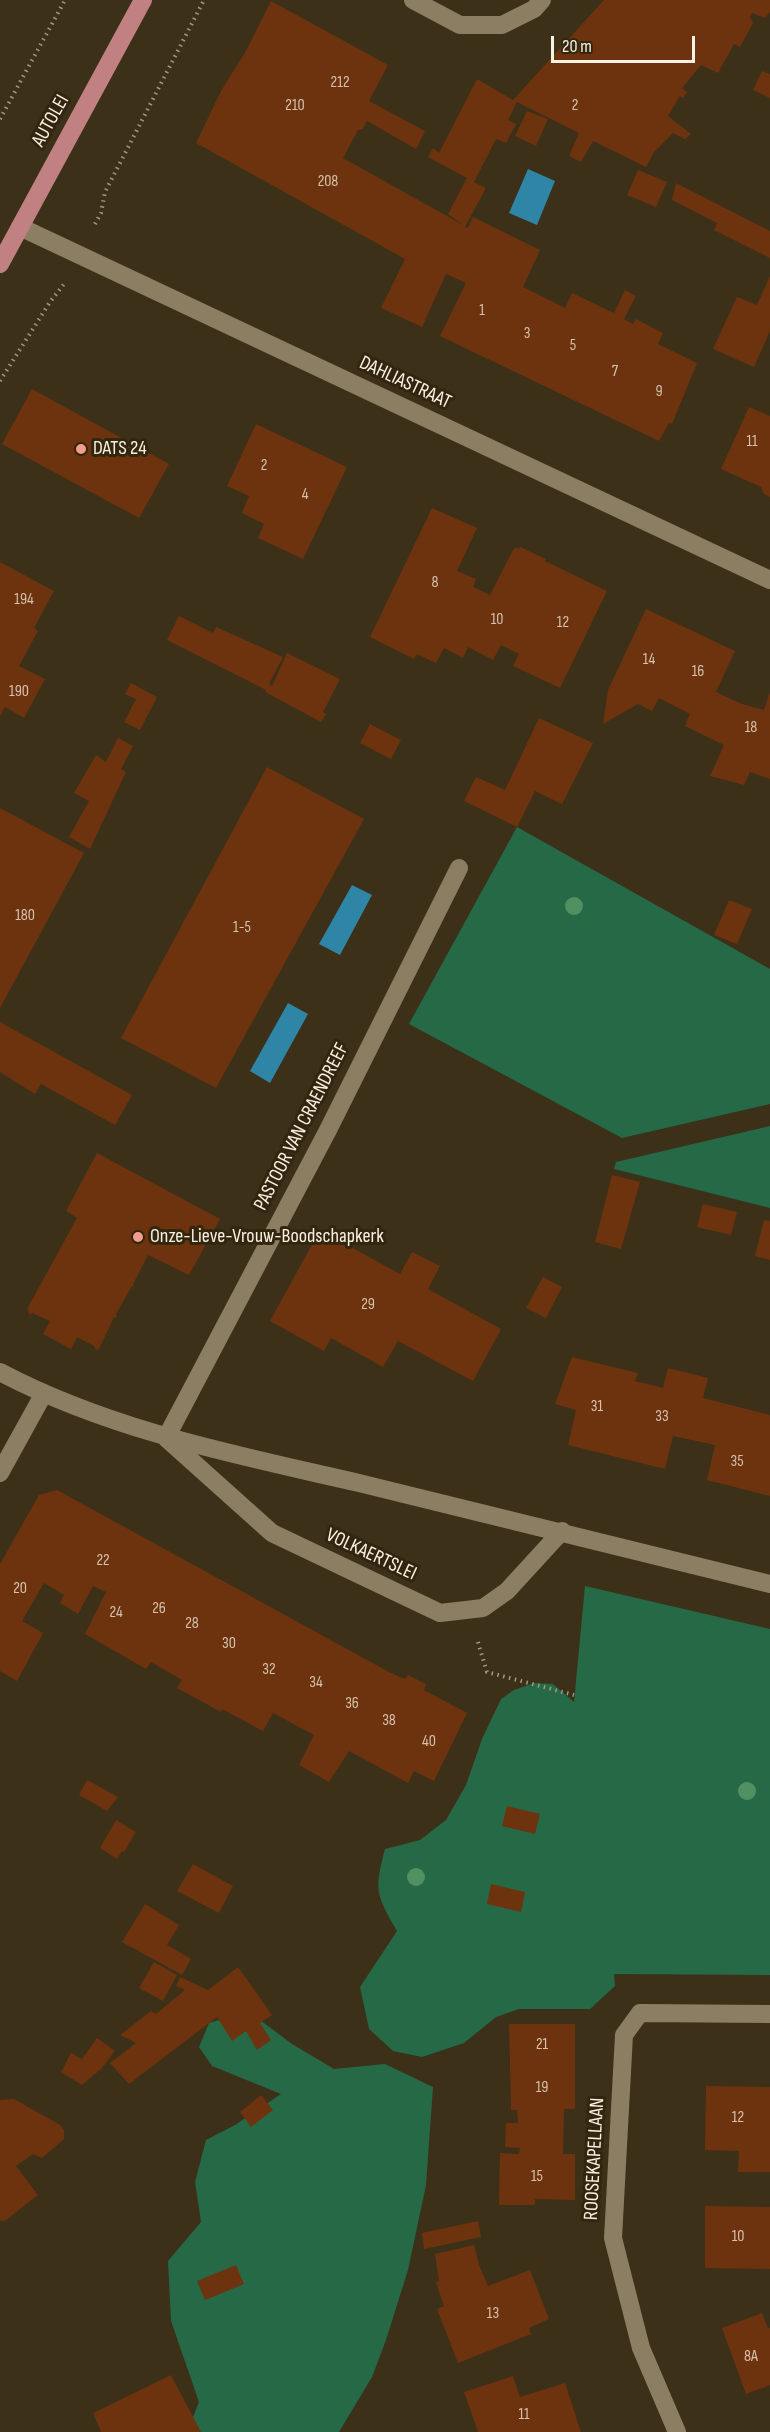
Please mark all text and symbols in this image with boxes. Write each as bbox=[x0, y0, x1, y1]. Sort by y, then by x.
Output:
scale bar bbox=[554, 24, 698, 62]
text: 20 m bbox=[562, 36, 592, 57]
house number: 212 bbox=[330, 73, 350, 93]
street label: AUTOLEI bbox=[27, 91, 75, 151]
house number: 210 bbox=[285, 96, 305, 116]
house number: 2 bbox=[572, 96, 578, 116]
house number: 208 bbox=[318, 172, 338, 192]
house number: 1 bbox=[479, 301, 485, 321]
house number: 3 bbox=[524, 324, 530, 344]
house number: 5 bbox=[570, 336, 576, 356]
street label: DAHLIASTRAAT bbox=[355, 351, 455, 415]
house number: 7 bbox=[612, 362, 618, 382]
house number: 9 bbox=[655, 382, 663, 402]
house number: 11 bbox=[746, 432, 758, 452]
place label: DATS 24 bbox=[93, 437, 147, 461]
marker: DATS 24 bbox=[74, 442, 88, 456]
house number: 2 bbox=[261, 456, 267, 476]
house number: 4 bbox=[302, 485, 308, 505]
house number: 8 bbox=[431, 573, 439, 593]
house number: 194 bbox=[14, 590, 34, 610]
house number: 10 bbox=[491, 610, 503, 630]
house number: 12 bbox=[557, 613, 569, 633]
house number: 14 bbox=[643, 650, 655, 670]
house number: 16 bbox=[692, 662, 704, 682]
house number: 190 bbox=[9, 682, 29, 702]
house number: 18 bbox=[745, 718, 757, 738]
house number: 180 bbox=[15, 906, 35, 926]
house number: 1-5 bbox=[233, 918, 251, 938]
street label: PASTOOR VAN CRAENDREEF bbox=[249, 1039, 355, 1215]
place label: Onze-Lieve-Vrouw-Boodschapkerk bbox=[150, 1225, 384, 1249]
marker: Onze-Lieve-Vrouw-Boodschapkerk bbox=[131, 1230, 145, 1244]
house number: 29 bbox=[361, 1295, 375, 1315]
house number: 31 bbox=[591, 1397, 603, 1417]
house number: 33 bbox=[655, 1407, 669, 1427]
house number: 35 bbox=[730, 1452, 744, 1472]
street label: VOLKAERTSLEI bbox=[322, 1524, 420, 1586]
house number: 22 bbox=[96, 1551, 110, 1571]
house number: 20 bbox=[13, 1579, 27, 1599]
house number: 26 bbox=[152, 1599, 166, 1619]
house number: 24 bbox=[109, 1603, 123, 1623]
house number: 28 bbox=[185, 1614, 199, 1634]
house number: 30 bbox=[222, 1634, 236, 1654]
house number: 32 bbox=[262, 1660, 276, 1680]
house number: 34 bbox=[309, 1673, 323, 1693]
house number: 36 bbox=[345, 1694, 359, 1714]
house number: 38 bbox=[382, 1711, 396, 1731]
house number: 40 bbox=[422, 1732, 436, 1752]
house number: 21 bbox=[536, 2035, 548, 2055]
house number: 19 bbox=[536, 2078, 548, 2098]
street label: ROOSEKAPELLAAN bbox=[580, 2097, 610, 2221]
house number: 12 bbox=[732, 2108, 744, 2128]
house number: 15 bbox=[531, 2167, 543, 2187]
house number: 10 bbox=[732, 2227, 744, 2247]
house number: 13 bbox=[487, 2304, 499, 2324]
house number: 8A bbox=[744, 2347, 758, 2367]
house number: 11 bbox=[518, 2405, 530, 2425]

